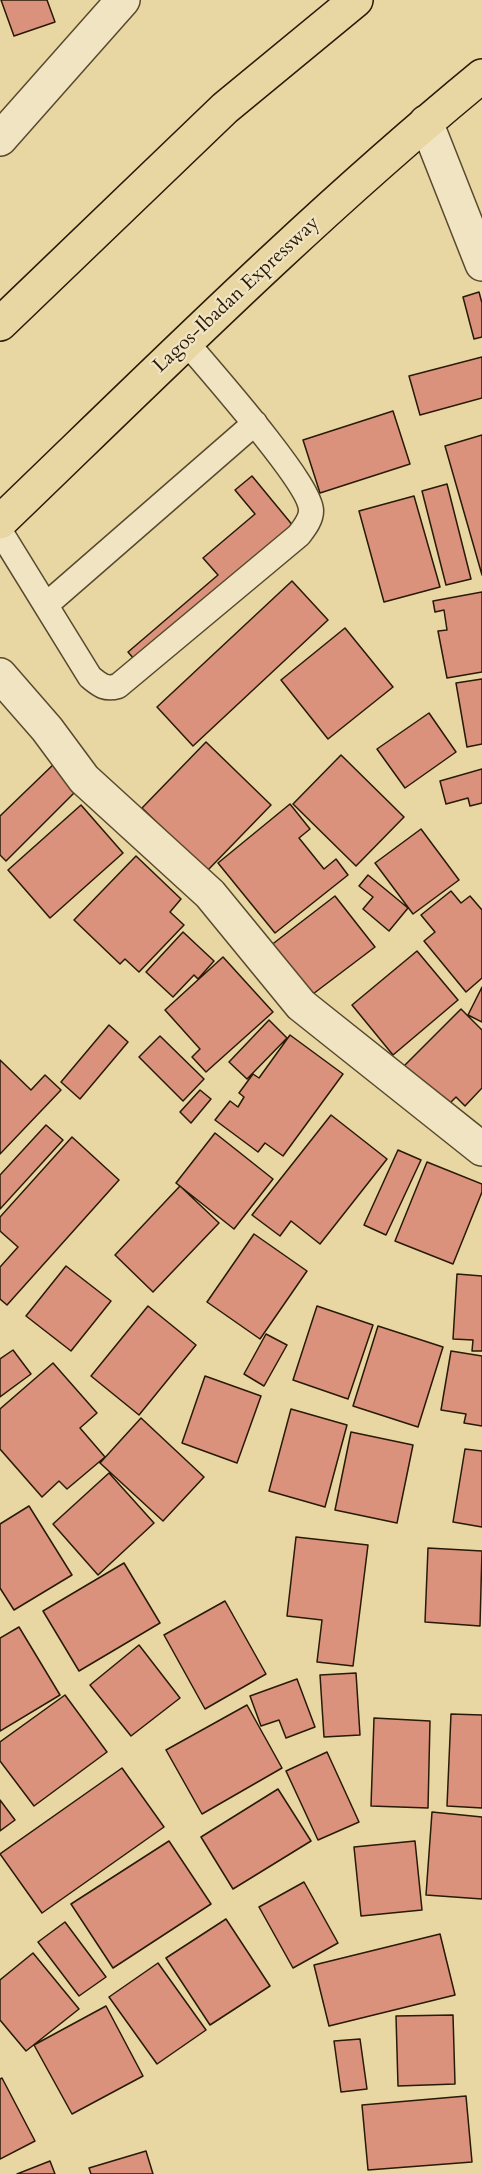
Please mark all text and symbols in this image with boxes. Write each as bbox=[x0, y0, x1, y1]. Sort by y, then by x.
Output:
street label: Lagos-Ibadan Expressway bbox=[149, 212, 325, 378]

